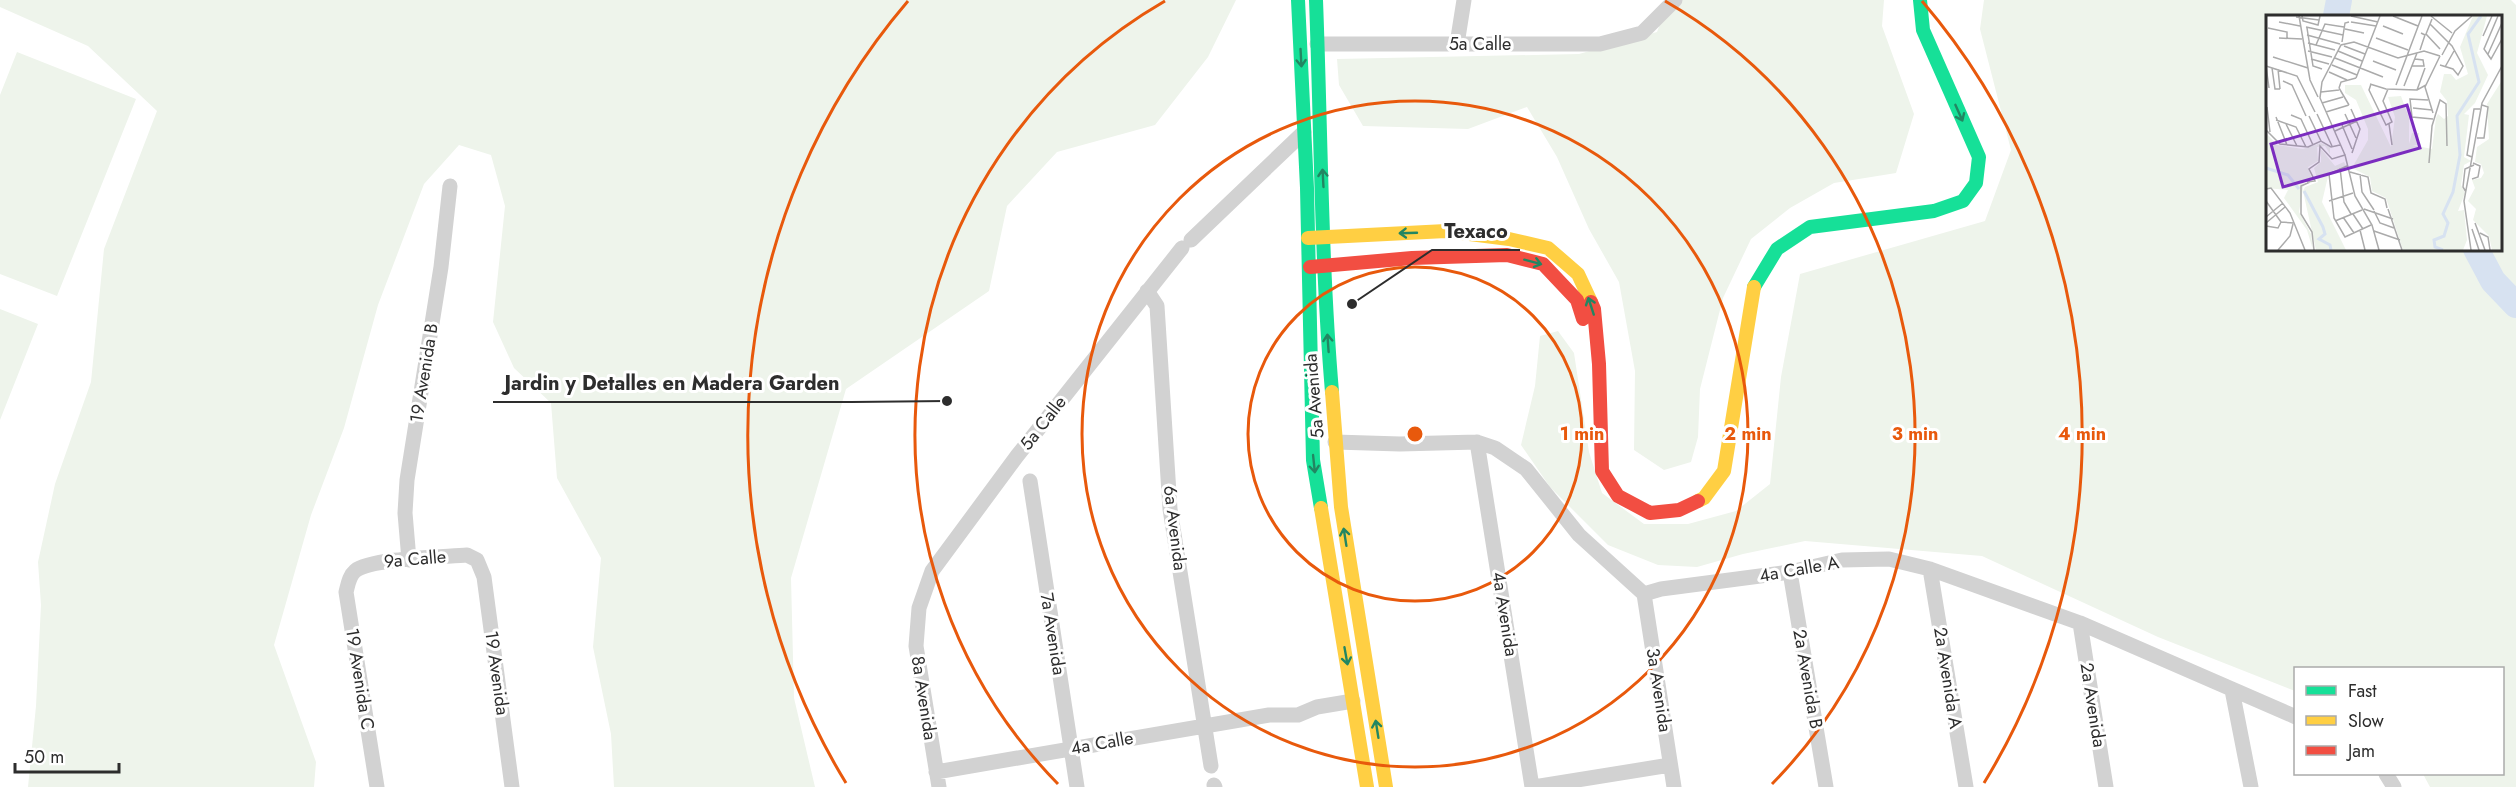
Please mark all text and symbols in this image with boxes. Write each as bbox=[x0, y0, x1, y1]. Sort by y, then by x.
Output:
inset map bbox=[2266, 15, 2501, 250]
street label: 5a Calle bbox=[1449, 31, 1511, 57]
one-way arrow bbox=[1295, 48, 1306, 68]
one-way arrow bbox=[1954, 104, 1966, 122]
one-way arrow bbox=[1317, 168, 1328, 188]
callout: Texaco bbox=[1432, 212, 1520, 250]
text: Texaco bbox=[1444, 217, 1508, 246]
one-way arrow bbox=[1398, 227, 1418, 239]
one-way arrow bbox=[1523, 256, 1542, 268]
one-way arrow bbox=[1585, 297, 1596, 316]
street label: 19 Avenida B bbox=[403, 321, 445, 425]
one-way arrow bbox=[1322, 333, 1333, 353]
street label: 5a Avenida bbox=[1297, 352, 1331, 440]
callout: Jardin y Detalles en Madera Garden bbox=[493, 364, 852, 402]
text: Jardin y Detalles en Madera Garden bbox=[501, 369, 839, 398]
street label: 5a Calle bbox=[1013, 390, 1073, 456]
text: 1 min bbox=[1560, 421, 1604, 447]
text: 2 min bbox=[1724, 421, 1772, 447]
text: 3 min bbox=[1892, 421, 1938, 447]
text: 4 min bbox=[2058, 421, 2106, 447]
centre of rings bbox=[1405, 424, 1425, 444]
one-way arrow bbox=[1309, 454, 1320, 473]
street label: 6a Avenida bbox=[1157, 484, 1193, 572]
one-way arrow bbox=[1340, 527, 1351, 547]
street label: 9a Calle bbox=[383, 543, 447, 575]
street label: 4a Calle A bbox=[1757, 549, 1841, 589]
street label: 4a Avenida bbox=[1485, 570, 1525, 658]
street label: 7a Avenida bbox=[1034, 591, 1072, 677]
street label: 2a Avenida A bbox=[1927, 625, 1969, 731]
street label: 19 Avenida C bbox=[339, 626, 381, 732]
street label: 2a Avenida B bbox=[1786, 627, 1830, 731]
street label: 19 Avenida bbox=[478, 629, 516, 717]
one-way arrow bbox=[1340, 646, 1351, 666]
street label: 3a Avenida bbox=[1640, 646, 1678, 734]
street label: 8a Avenida bbox=[905, 654, 943, 742]
street label: 2a Avenida bbox=[2073, 661, 2113, 749]
legend bbox=[2294, 667, 2504, 775]
text: Fast bbox=[2348, 678, 2377, 704]
text: Slow bbox=[2348, 708, 2385, 734]
one-way arrow bbox=[1371, 720, 1382, 740]
street label: 4a Calle bbox=[1069, 725, 1135, 761]
scale bar bbox=[15, 736, 118, 774]
text: Jam bbox=[2346, 738, 2375, 764]
text: 50 m bbox=[24, 744, 64, 770]

